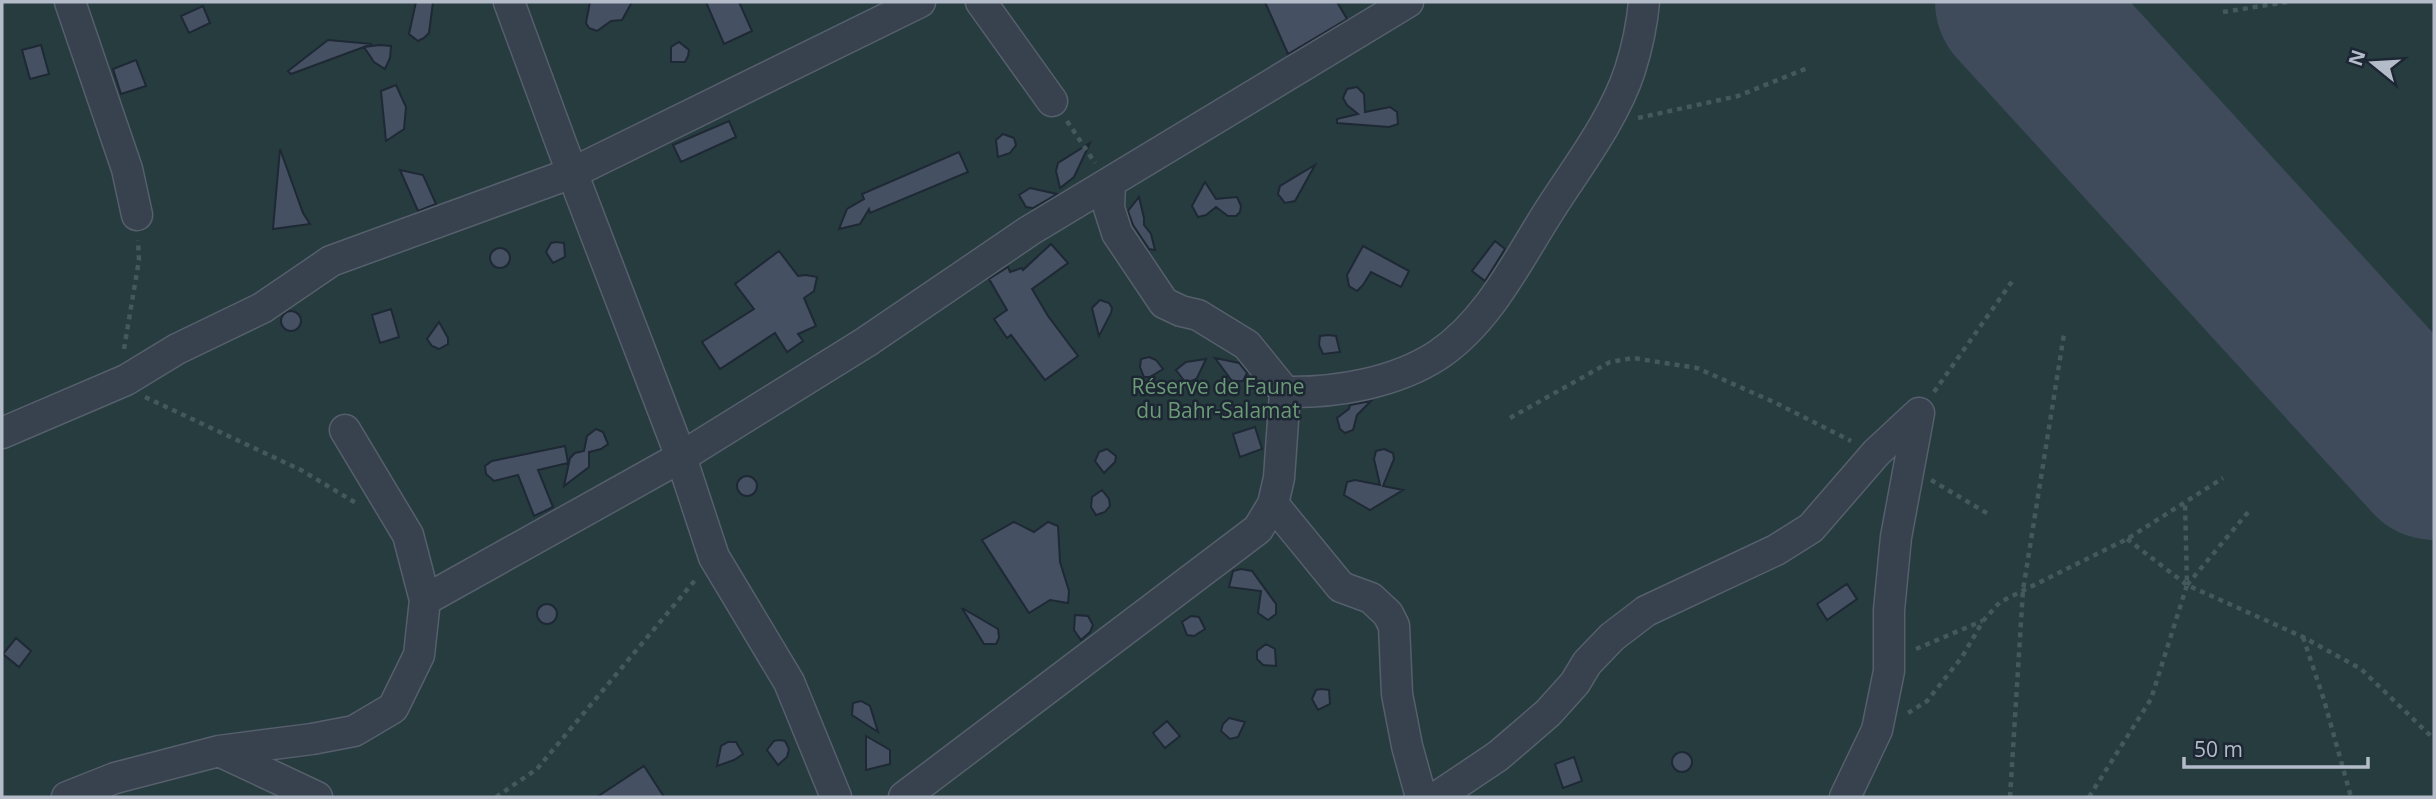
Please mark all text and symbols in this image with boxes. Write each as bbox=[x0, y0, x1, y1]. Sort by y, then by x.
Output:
north arrow bbox=[2338, 28, 2408, 98]
text: N bbox=[2342, 46, 2372, 69]
park label: Réserve de Faune du Bahr-Salamat bbox=[1131, 372, 1305, 424]
scale bar bbox=[2184, 726, 2368, 770]
text: 50 m bbox=[2194, 735, 2243, 763]

